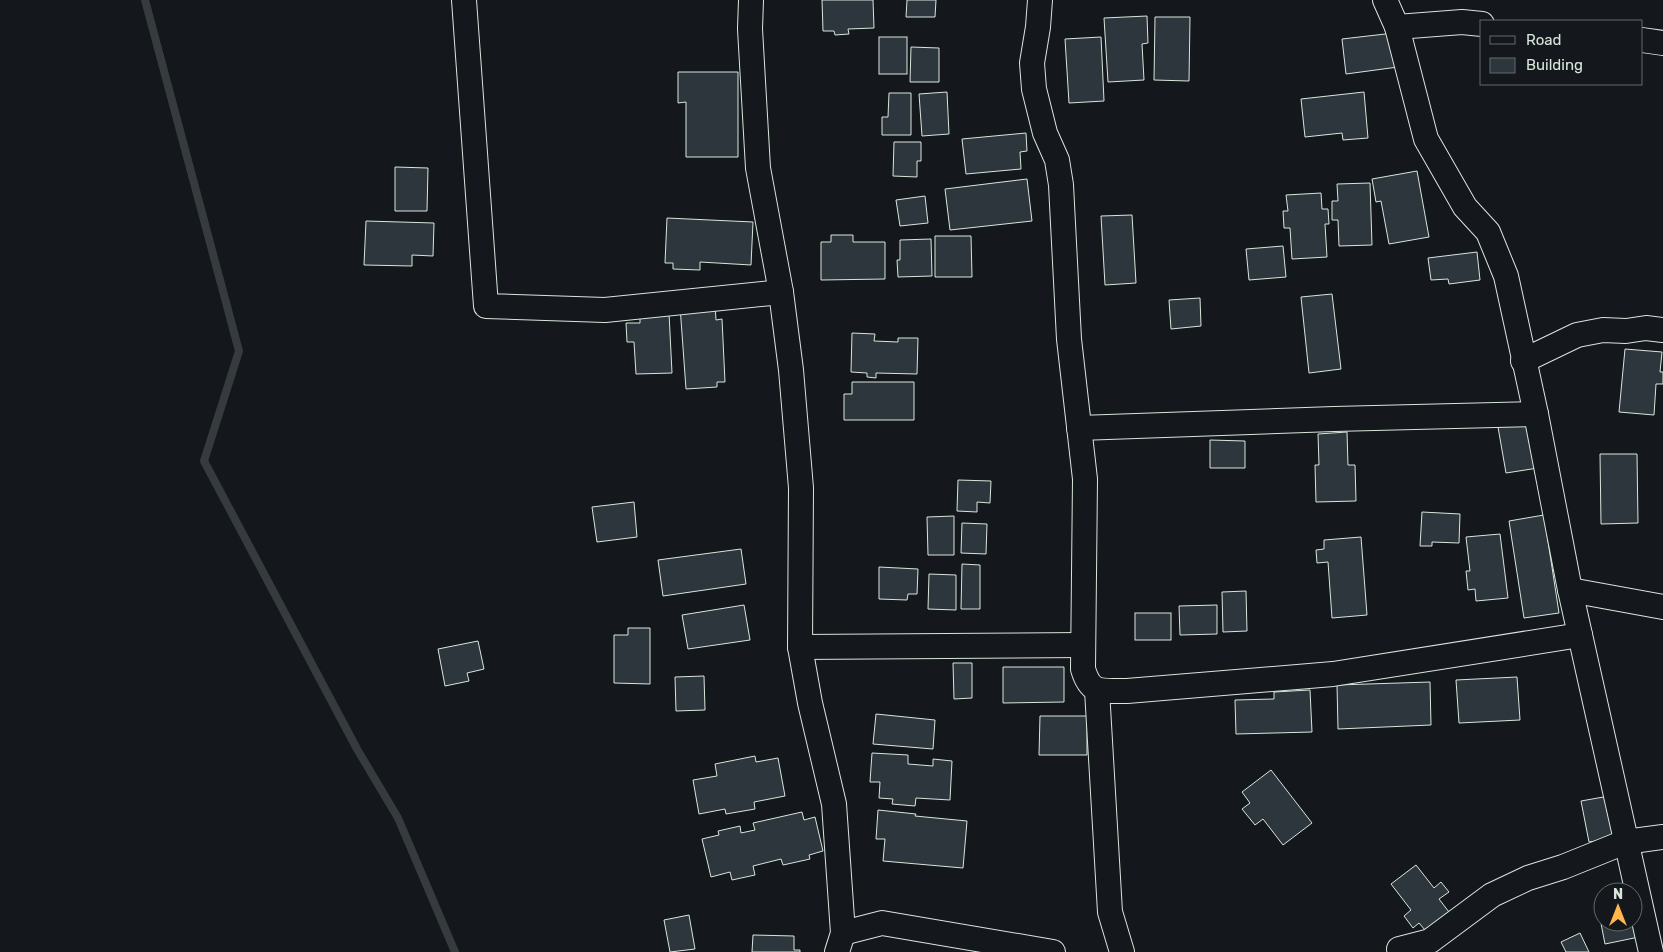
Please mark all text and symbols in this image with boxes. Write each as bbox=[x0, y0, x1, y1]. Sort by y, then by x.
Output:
legend bbox=[1480, 20, 1643, 85]
text: Road bbox=[1526, 31, 1562, 49]
text: Building bbox=[1526, 56, 1583, 74]
north arrow bbox=[1593, 882, 1643, 932]
text: N bbox=[1613, 886, 1623, 903]

